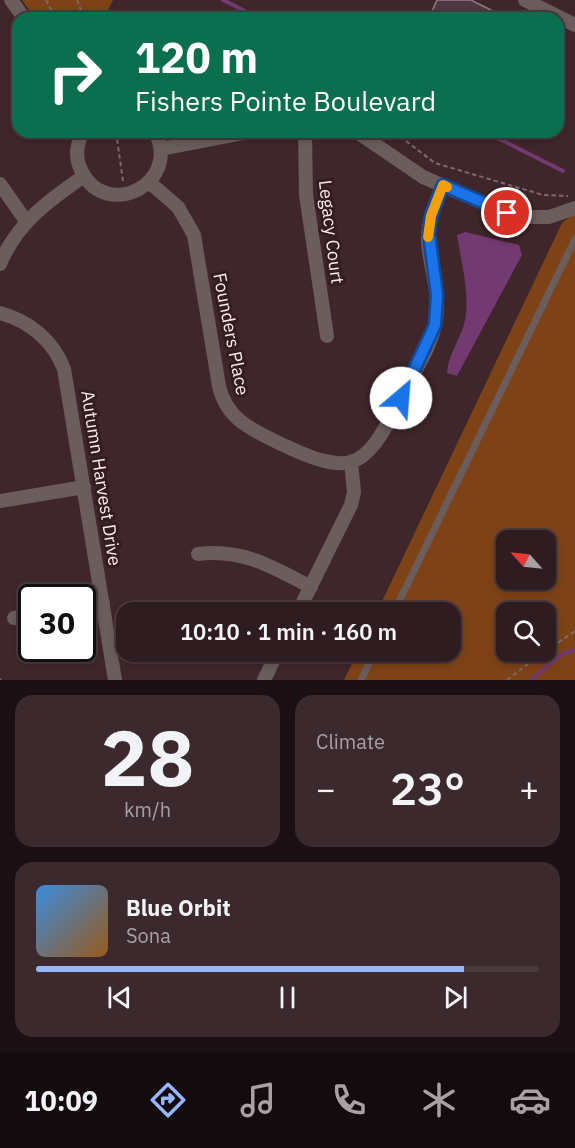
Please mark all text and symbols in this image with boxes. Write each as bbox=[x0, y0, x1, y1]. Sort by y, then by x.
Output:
text: 120 m bbox=[135, 30, 258, 85]
icon: right bbox=[36, 36, 114, 114]
text: Fishers Pointe Boulevard bbox=[135, 83, 436, 118]
street label: Legacy Court bbox=[314, 179, 349, 285]
pin bbox=[481, 187, 532, 238]
icon: arrive bbox=[490, 196, 523, 229]
street label: Founders Place bbox=[208, 271, 255, 397]
position arrow bbox=[369, 366, 433, 430]
street label: Autumn Harvest Drive bbox=[76, 389, 127, 567]
north arrow bbox=[496, 530, 556, 590]
map controls bbox=[496, 530, 556, 662]
speed limit sign: 30 bbox=[18, 584, 96, 662]
button: search bbox=[496, 602, 556, 662]
text: 10:10 · 1 min · 160 m bbox=[180, 617, 397, 646]
text: 28 bbox=[101, 706, 194, 807]
text: Climate bbox=[316, 728, 385, 755]
text: 23° bbox=[390, 759, 465, 817]
text: − bbox=[316, 767, 336, 810]
text: + bbox=[519, 767, 539, 810]
text: km/h bbox=[124, 796, 171, 823]
text: Blue Orbit bbox=[126, 893, 231, 922]
text: Sona bbox=[126, 922, 171, 949]
icon: previous bbox=[103, 981, 136, 1014]
icon: pause bbox=[271, 981, 304, 1014]
icon: next bbox=[439, 981, 472, 1014]
icon: directions bbox=[147, 1079, 189, 1121]
icon: music bbox=[237, 1079, 279, 1121]
icon: phone bbox=[328, 1079, 370, 1121]
icon: climate bbox=[418, 1079, 460, 1121]
icon: car bbox=[509, 1079, 551, 1121]
text: 10:09 bbox=[24, 1083, 98, 1118]

